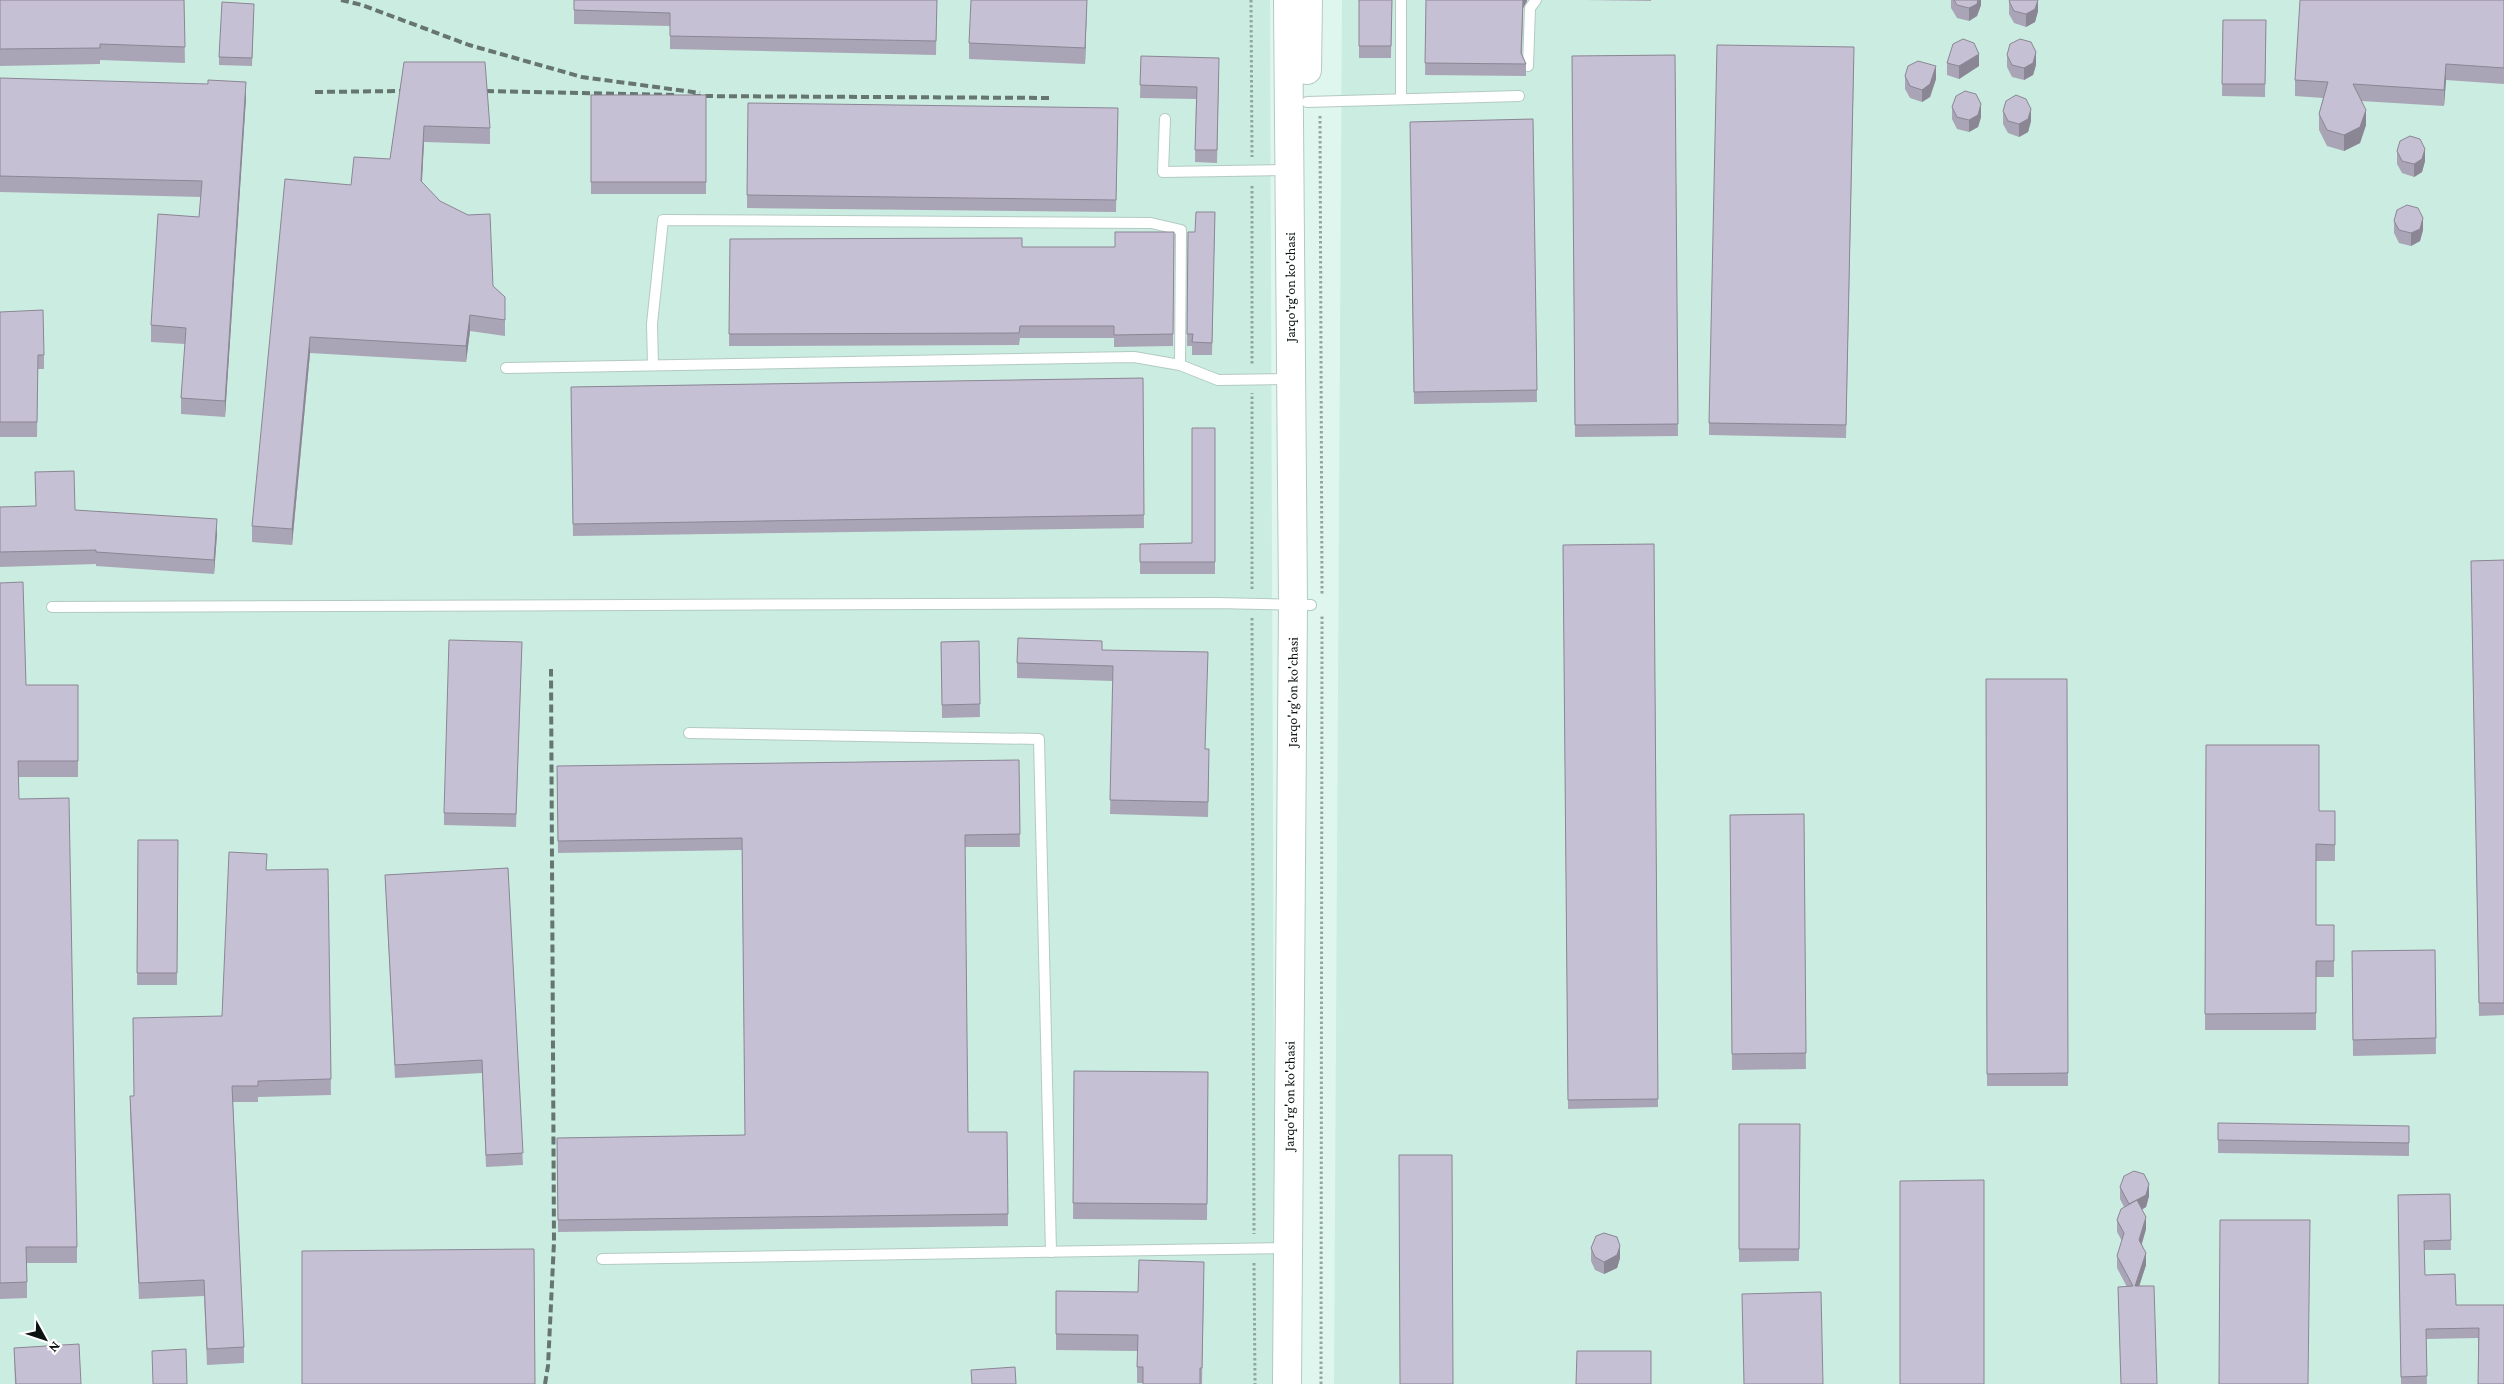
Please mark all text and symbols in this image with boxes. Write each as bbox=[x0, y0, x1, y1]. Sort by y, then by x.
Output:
street label: Jarqo'rg'on ko'chasi bbox=[1282, 232, 1298, 344]
street label: Jarqo'rg'on ko'chasi bbox=[1284, 637, 1301, 749]
street label: Jarqo'rg'on ko'chasi bbox=[1281, 1041, 1298, 1153]
north arrow bbox=[20, 1314, 70, 1364]
text: N bbox=[45, 1339, 64, 1357]

